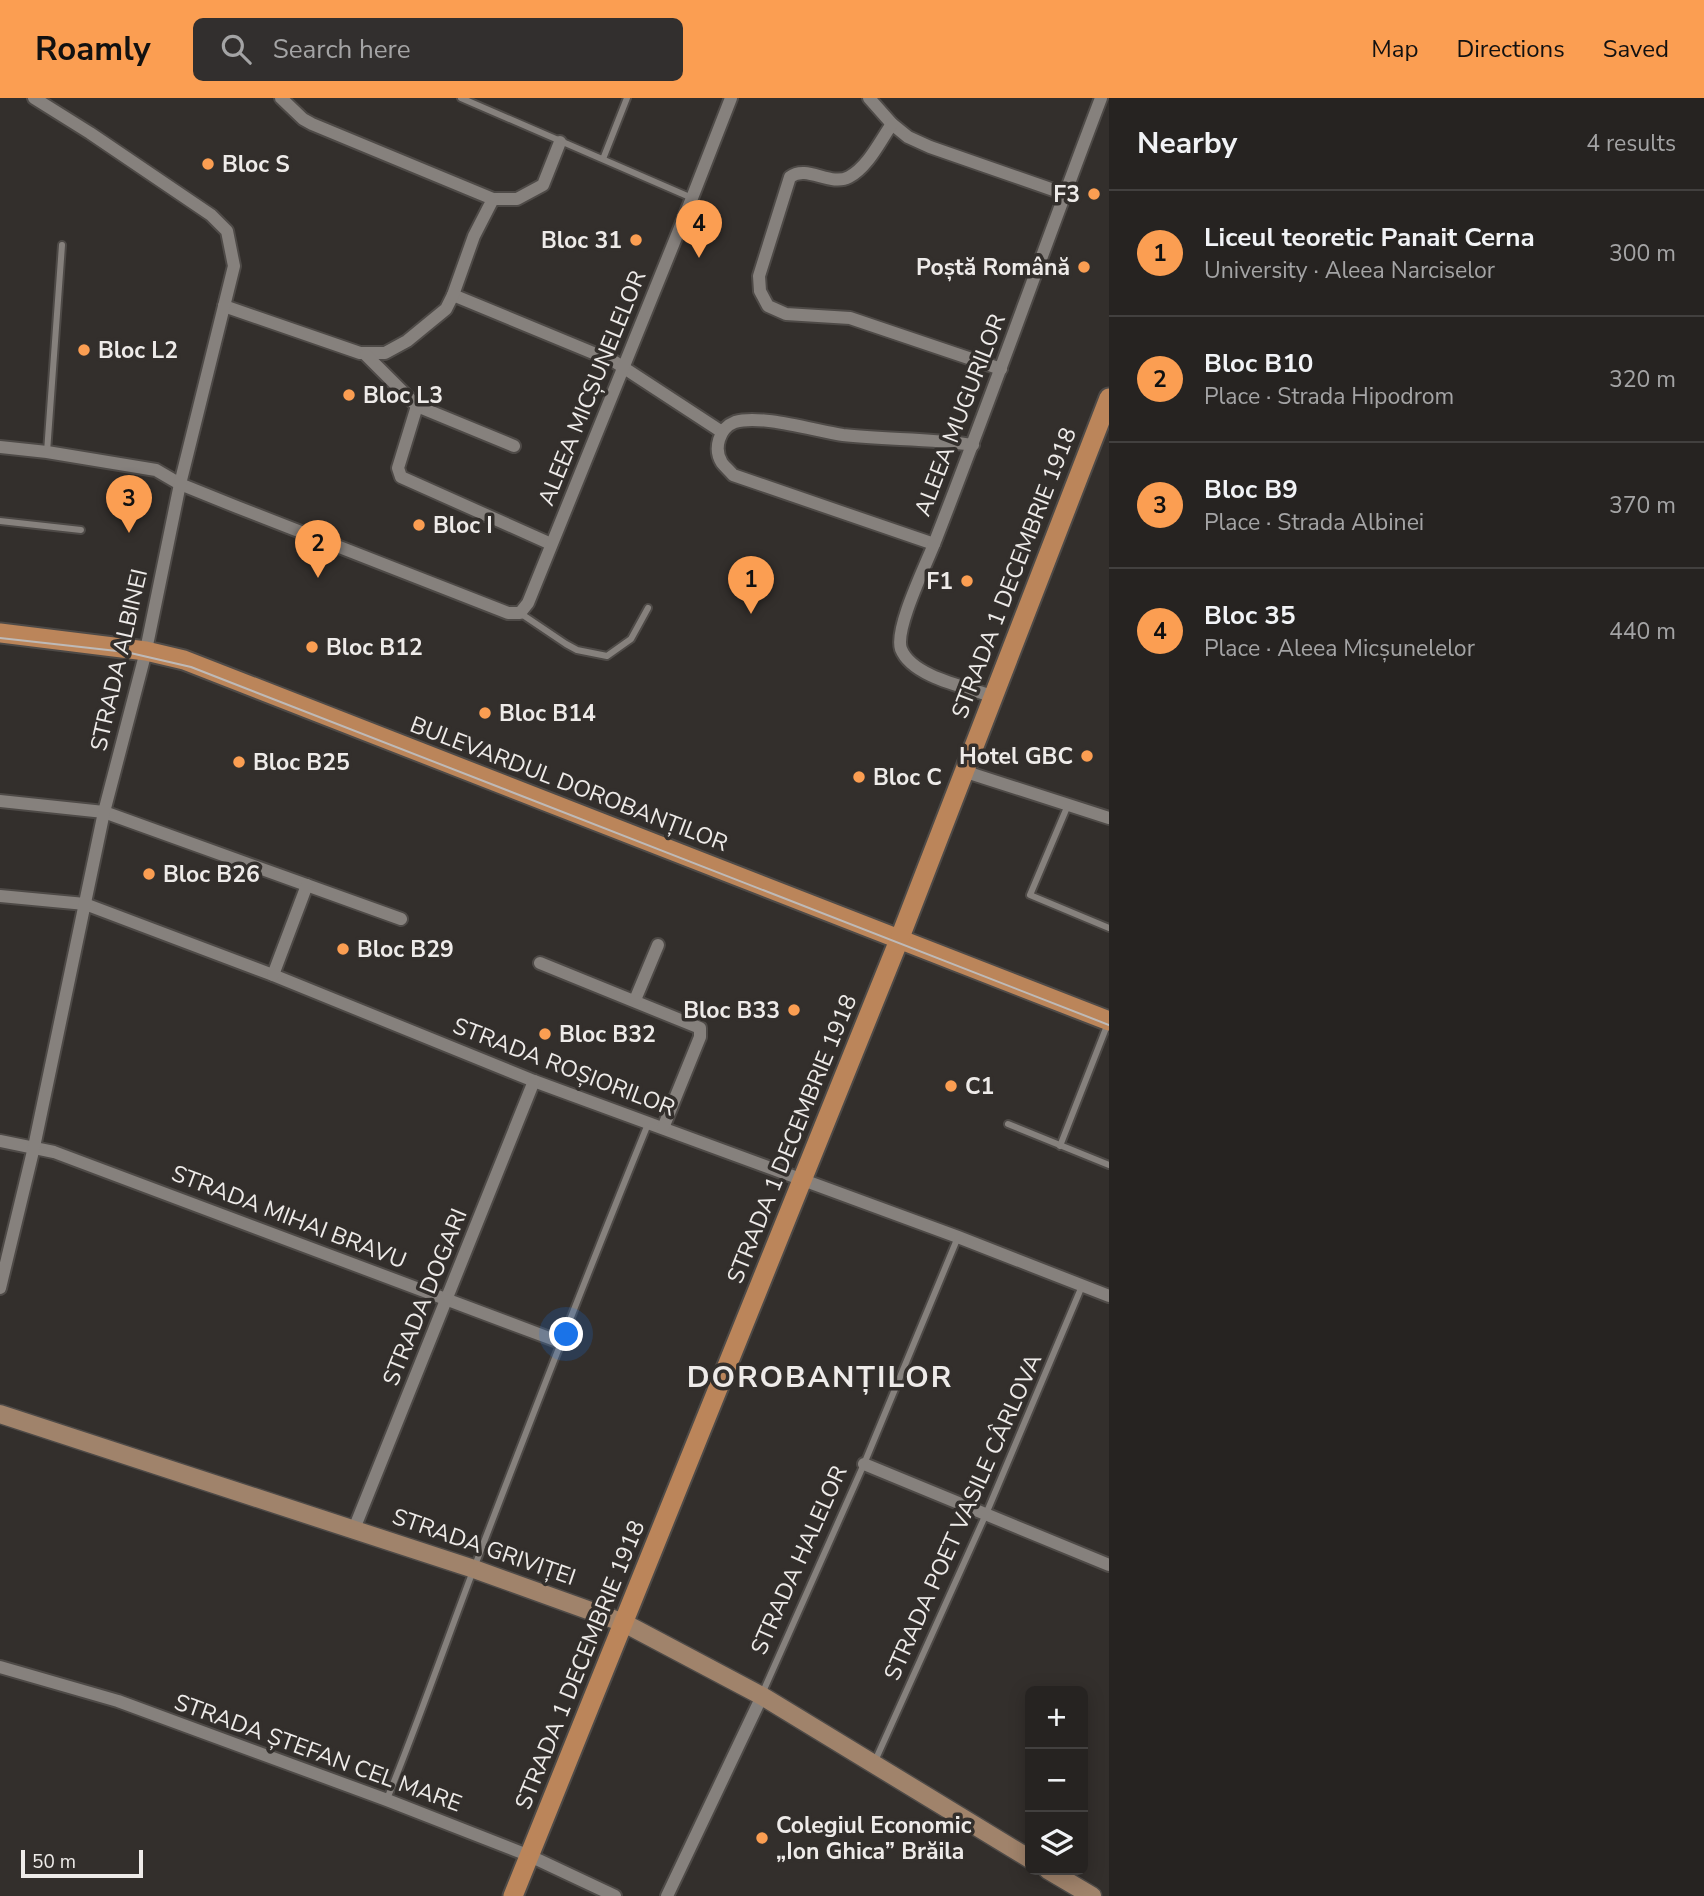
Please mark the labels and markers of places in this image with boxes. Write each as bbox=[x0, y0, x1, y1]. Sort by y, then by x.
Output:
place label: Bloc S bbox=[222, 149, 290, 180]
marker: Bloc S bbox=[200, 156, 216, 172]
place label: F3 bbox=[1053, 179, 1080, 210]
marker: F3 bbox=[1086, 186, 1102, 202]
pin: 4 bbox=[676, 200, 722, 258]
place label: Bloc 31 bbox=[541, 225, 622, 256]
marker: Bloc 31 bbox=[628, 232, 644, 248]
place label: Poștă Română bbox=[916, 252, 1070, 283]
marker: Poștă Română bbox=[1076, 259, 1092, 275]
place label: Bloc L2 bbox=[98, 335, 178, 366]
marker: Bloc L2 bbox=[76, 342, 92, 358]
place label: Bloc L3 bbox=[363, 380, 443, 411]
marker: Bloc L3 bbox=[341, 387, 357, 403]
pin: 3 bbox=[106, 475, 152, 533]
place label: Bloc I bbox=[433, 510, 493, 541]
marker: Bloc I bbox=[411, 517, 427, 533]
pin: 2 bbox=[295, 520, 341, 578]
pin: 1 bbox=[728, 556, 774, 614]
place label: F1 bbox=[926, 566, 953, 597]
marker: F1 bbox=[959, 573, 975, 589]
place label: Bloc B12 bbox=[326, 632, 423, 663]
marker: Bloc B12 bbox=[304, 639, 320, 655]
place label: Bloc B14 bbox=[499, 698, 596, 729]
marker: Bloc B14 bbox=[477, 705, 493, 721]
place label: Hotel GBC bbox=[959, 741, 1073, 772]
place label: Bloc B25 bbox=[253, 747, 350, 778]
marker: Hotel GBC bbox=[1079, 748, 1095, 764]
marker: Bloc B25 bbox=[231, 754, 247, 770]
place label: Bloc C bbox=[873, 762, 942, 793]
marker: Bloc C bbox=[851, 769, 867, 785]
place label: Bloc B26 bbox=[163, 859, 260, 890]
marker: Bloc B26 bbox=[141, 866, 157, 882]
place label: Bloc B29 bbox=[357, 934, 454, 965]
marker: Bloc B29 bbox=[335, 941, 351, 957]
place label: Bloc B33 bbox=[683, 995, 780, 1026]
marker: Bloc B33 bbox=[786, 1002, 802, 1018]
place label: Bloc B32 bbox=[559, 1019, 656, 1050]
marker: Bloc B32 bbox=[537, 1026, 553, 1042]
place label: C1 bbox=[965, 1071, 994, 1102]
marker: C1 bbox=[943, 1078, 959, 1094]
place label: Colegiul Economic „Ion Ghica” Brăila bbox=[776, 1810, 972, 1867]
marker: Colegiul Economic „Ion Ghica” Brăila bbox=[754, 1830, 770, 1846]

